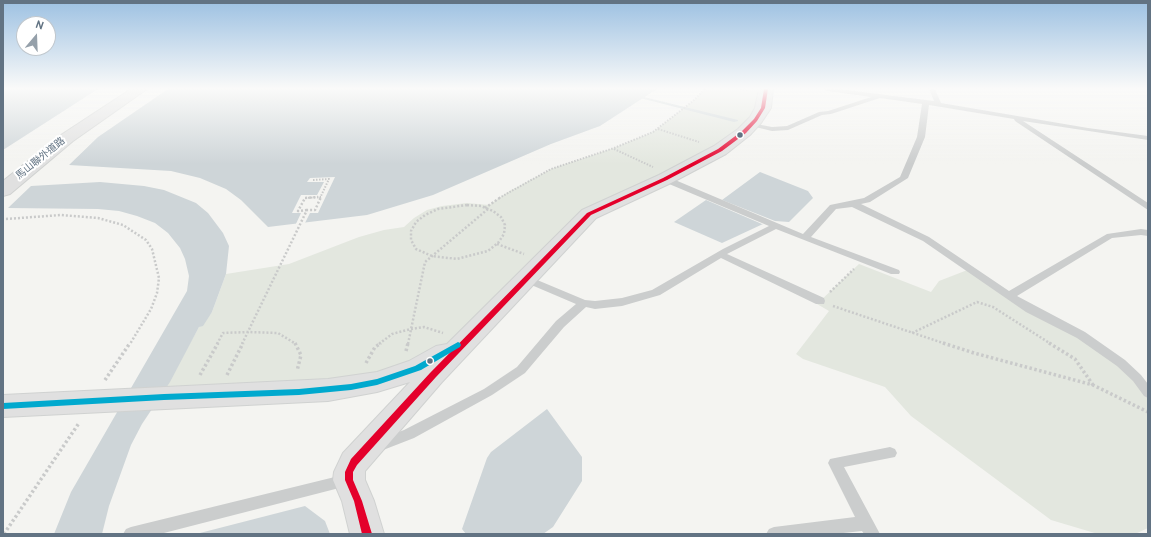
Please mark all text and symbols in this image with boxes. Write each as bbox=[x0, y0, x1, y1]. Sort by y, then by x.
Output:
north arrow bbox=[16, 16, 56, 56]
text: N bbox=[34, 18, 46, 34]
unlabelled marker bbox=[735, 130, 745, 140]
street label: 馬山聯外道路 bbox=[14, 135, 68, 183]
unlabelled marker bbox=[425, 356, 435, 366]

